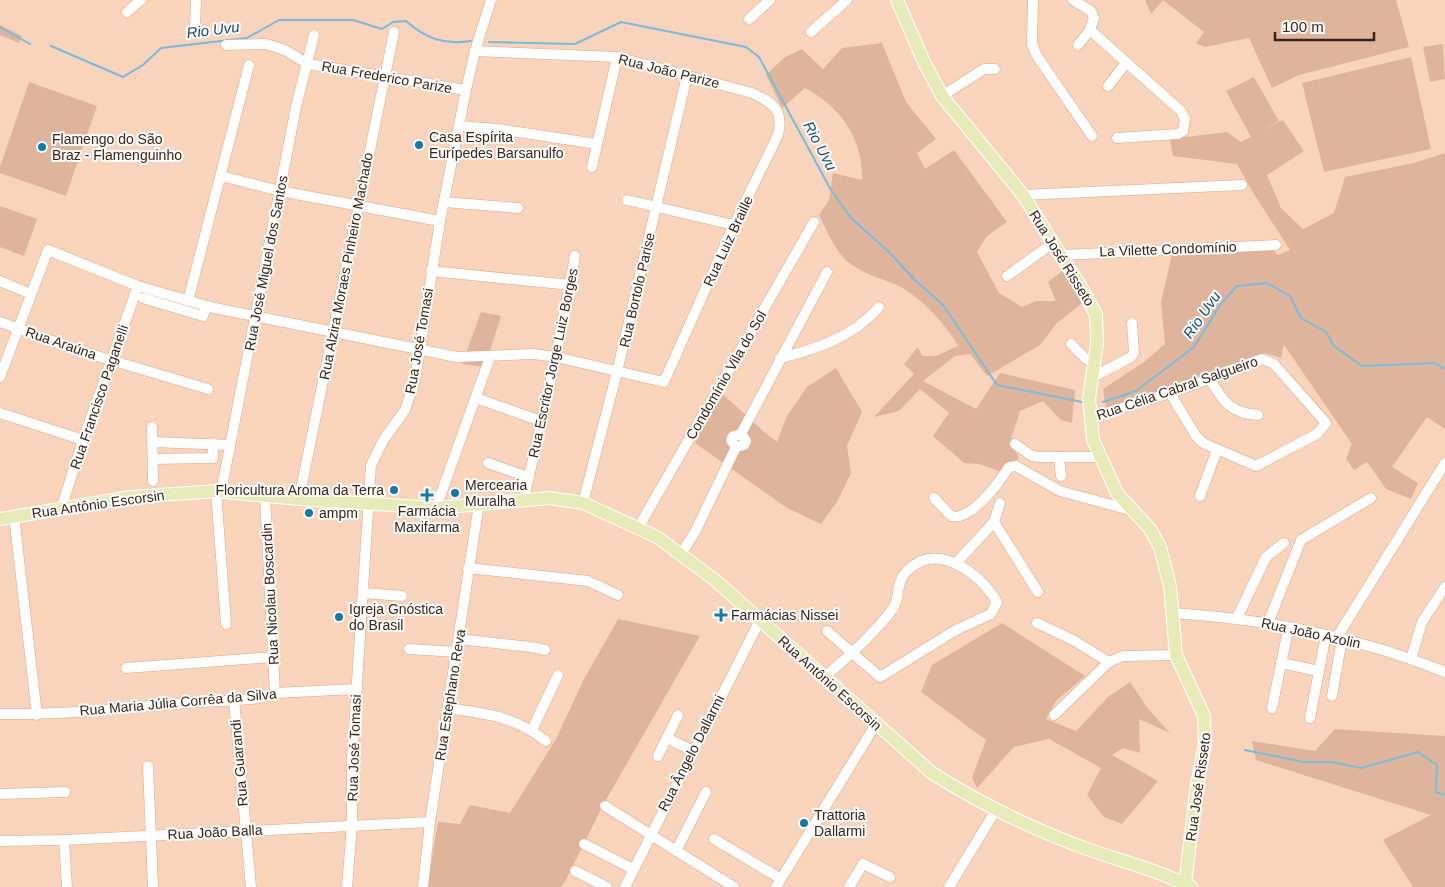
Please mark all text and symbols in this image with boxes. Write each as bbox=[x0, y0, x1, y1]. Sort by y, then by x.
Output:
scale bar bbox=[1275, 10, 1374, 42]
water label: Rio Uvu bbox=[185, 18, 241, 41]
text: 100 m bbox=[1282, 18, 1324, 35]
street label: Rua João Parize bbox=[617, 51, 721, 91]
street label: Rua Frederico Parize bbox=[320, 58, 454, 96]
water label: Rio Uvu bbox=[800, 118, 841, 174]
place label: Casa Espírita Eurípedes Barsanulfo bbox=[429, 129, 564, 161]
place label: Flamengo do São Braz - Flamenguinho bbox=[52, 131, 182, 163]
marker: Casa Espírita Eurípedes Barsanulfo bbox=[413, 139, 425, 151]
marker: Flamengo do São Braz - Flamenguinho bbox=[36, 141, 48, 153]
street label: Rua Alzira Moraes Pinheiro Machado bbox=[316, 151, 376, 381]
street label: Rua José Miguel dos Santos bbox=[241, 174, 291, 352]
street label: Rua Luiz Braille bbox=[700, 193, 756, 289]
street label: Rua José Risseto bbox=[1026, 207, 1098, 309]
street label: Rua Bortolo Parise bbox=[616, 231, 658, 349]
street label: La Vilette Condomínio bbox=[1099, 239, 1237, 259]
street label: Rua Escritor Jorge Luiz Borges bbox=[525, 267, 581, 459]
street label: Rua José Tomasi bbox=[402, 287, 436, 395]
water label: Rio Uvu bbox=[1179, 287, 1224, 341]
street label: Condomínio Vila do Sol bbox=[683, 308, 769, 442]
street label: Rua Araúna bbox=[23, 323, 99, 363]
street label: Rua Francisco Paganelli bbox=[67, 323, 131, 471]
street label: Rua Célia Cabral Salgueiro bbox=[1094, 353, 1260, 423]
place label: Mercearia Muralha bbox=[465, 477, 527, 509]
place label: Floricultura Aroma da Terra bbox=[215, 482, 384, 498]
marker: Floricultura Aroma da Terra bbox=[388, 484, 400, 496]
street label: Rua Antônio Escorsin bbox=[31, 487, 165, 521]
marker: Mercearia Muralha bbox=[449, 487, 461, 499]
marker: Farmácia Maxifarma bbox=[421, 489, 433, 501]
place label: Farmácia Maxifarma bbox=[394, 503, 460, 535]
place label: ampm bbox=[319, 505, 358, 521]
marker: ampm bbox=[303, 507, 315, 519]
street label: Rua Nicolau Boscardin bbox=[258, 522, 282, 666]
place label: Igreja Gnóstica do Brasil bbox=[349, 601, 443, 633]
place label: Farmácias Nissei bbox=[731, 607, 838, 623]
marker: Farmácias Nissei bbox=[715, 609, 727, 621]
marker: Igreja Gnóstica do Brasil bbox=[333, 611, 345, 623]
street label: Rua João Azolin bbox=[1260, 615, 1362, 651]
street label: Rua Estephano Reva bbox=[432, 628, 468, 762]
street label: Rua Antônio Escorsin bbox=[775, 632, 885, 734]
street label: Rua Maria Júlia Corrêa da Silva bbox=[79, 685, 277, 719]
street label: Rua Ângelo Dallarmi bbox=[655, 692, 727, 814]
street label: Rua José Tomasi bbox=[344, 694, 364, 802]
street label: Rua Guarandi bbox=[227, 719, 251, 807]
street label: Rua José Risseto bbox=[1182, 731, 1214, 842]
place label: Trattoria Dallarmi bbox=[814, 807, 866, 839]
marker: Trattoria Dallarmi bbox=[798, 817, 810, 829]
street label: Rua João Balla bbox=[167, 822, 263, 842]

